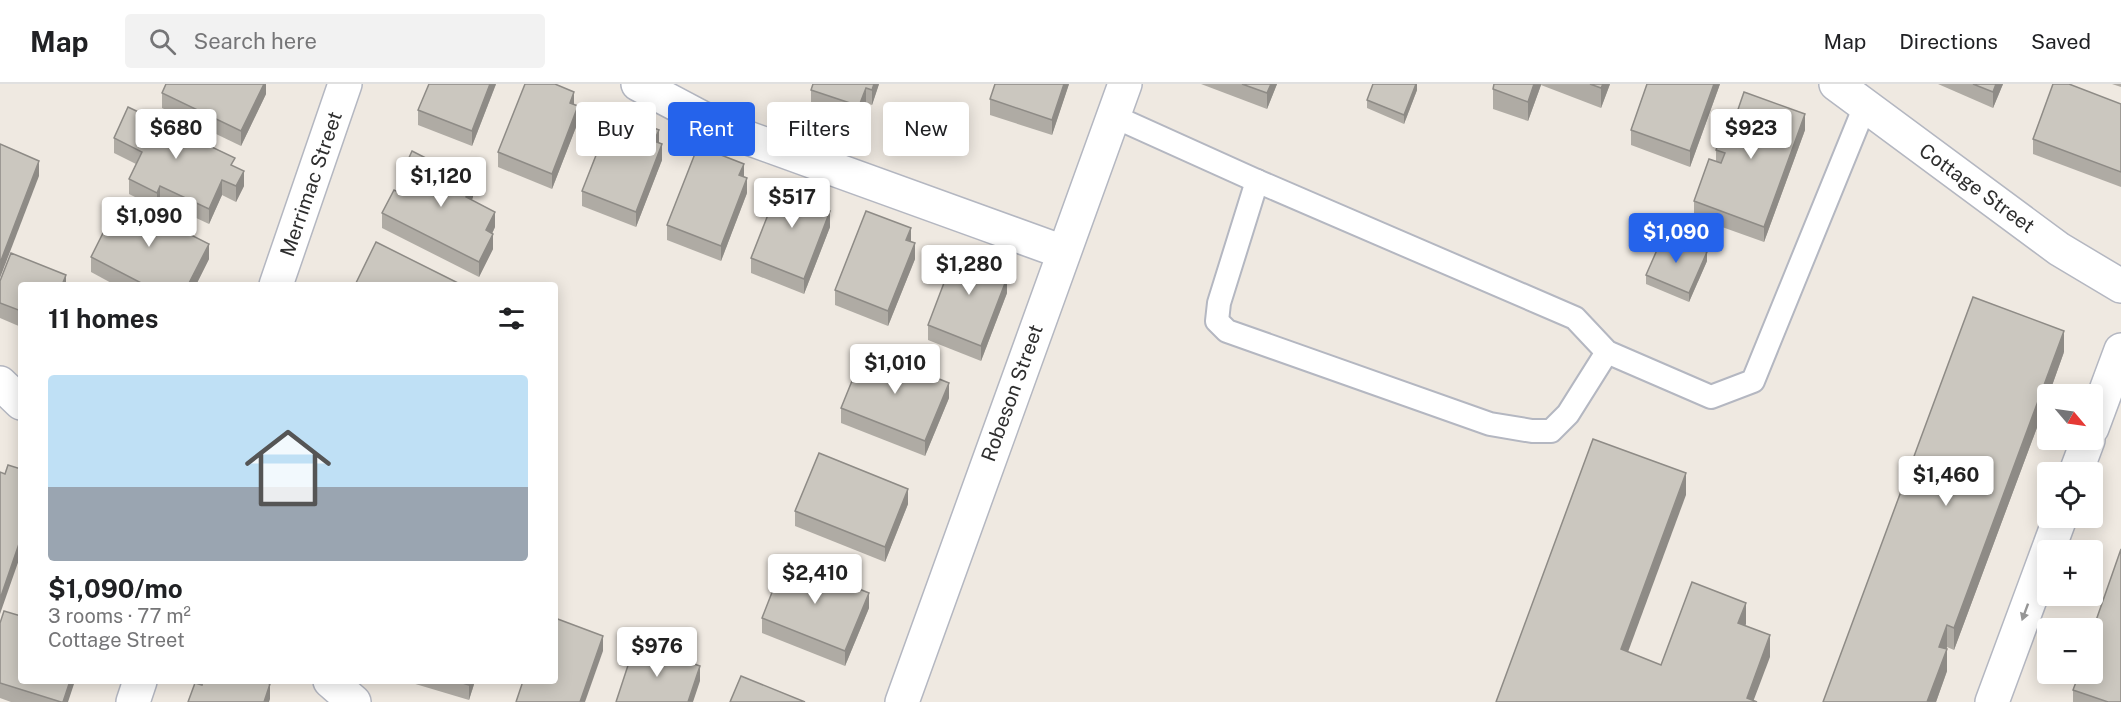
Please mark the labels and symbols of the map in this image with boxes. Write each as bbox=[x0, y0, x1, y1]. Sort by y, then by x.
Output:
street label: Merrimac Street bbox=[275, 108, 347, 260]
pin: $680 bbox=[140, 109, 212, 160]
pin: $923 bbox=[1715, 109, 1787, 160]
street label: Cottage Street bbox=[1915, 138, 2039, 238]
pin: $1,120 bbox=[392, 157, 490, 208]
pin: $517 bbox=[756, 178, 828, 229]
pin: $1,090 bbox=[100, 197, 198, 248]
pin: $1,090 bbox=[1627, 213, 1725, 264]
pin: $1,280 bbox=[920, 245, 1018, 296]
street label: Robeson Street bbox=[976, 321, 1048, 465]
pin: $1,010 bbox=[846, 344, 944, 395]
north arrow bbox=[2037, 384, 2103, 450]
pin: $1,460 bbox=[1897, 456, 1995, 507]
pin: $2,410 bbox=[766, 554, 864, 605]
one-way arrow bbox=[2020, 603, 2029, 621]
pin: $976 bbox=[621, 627, 693, 678]

